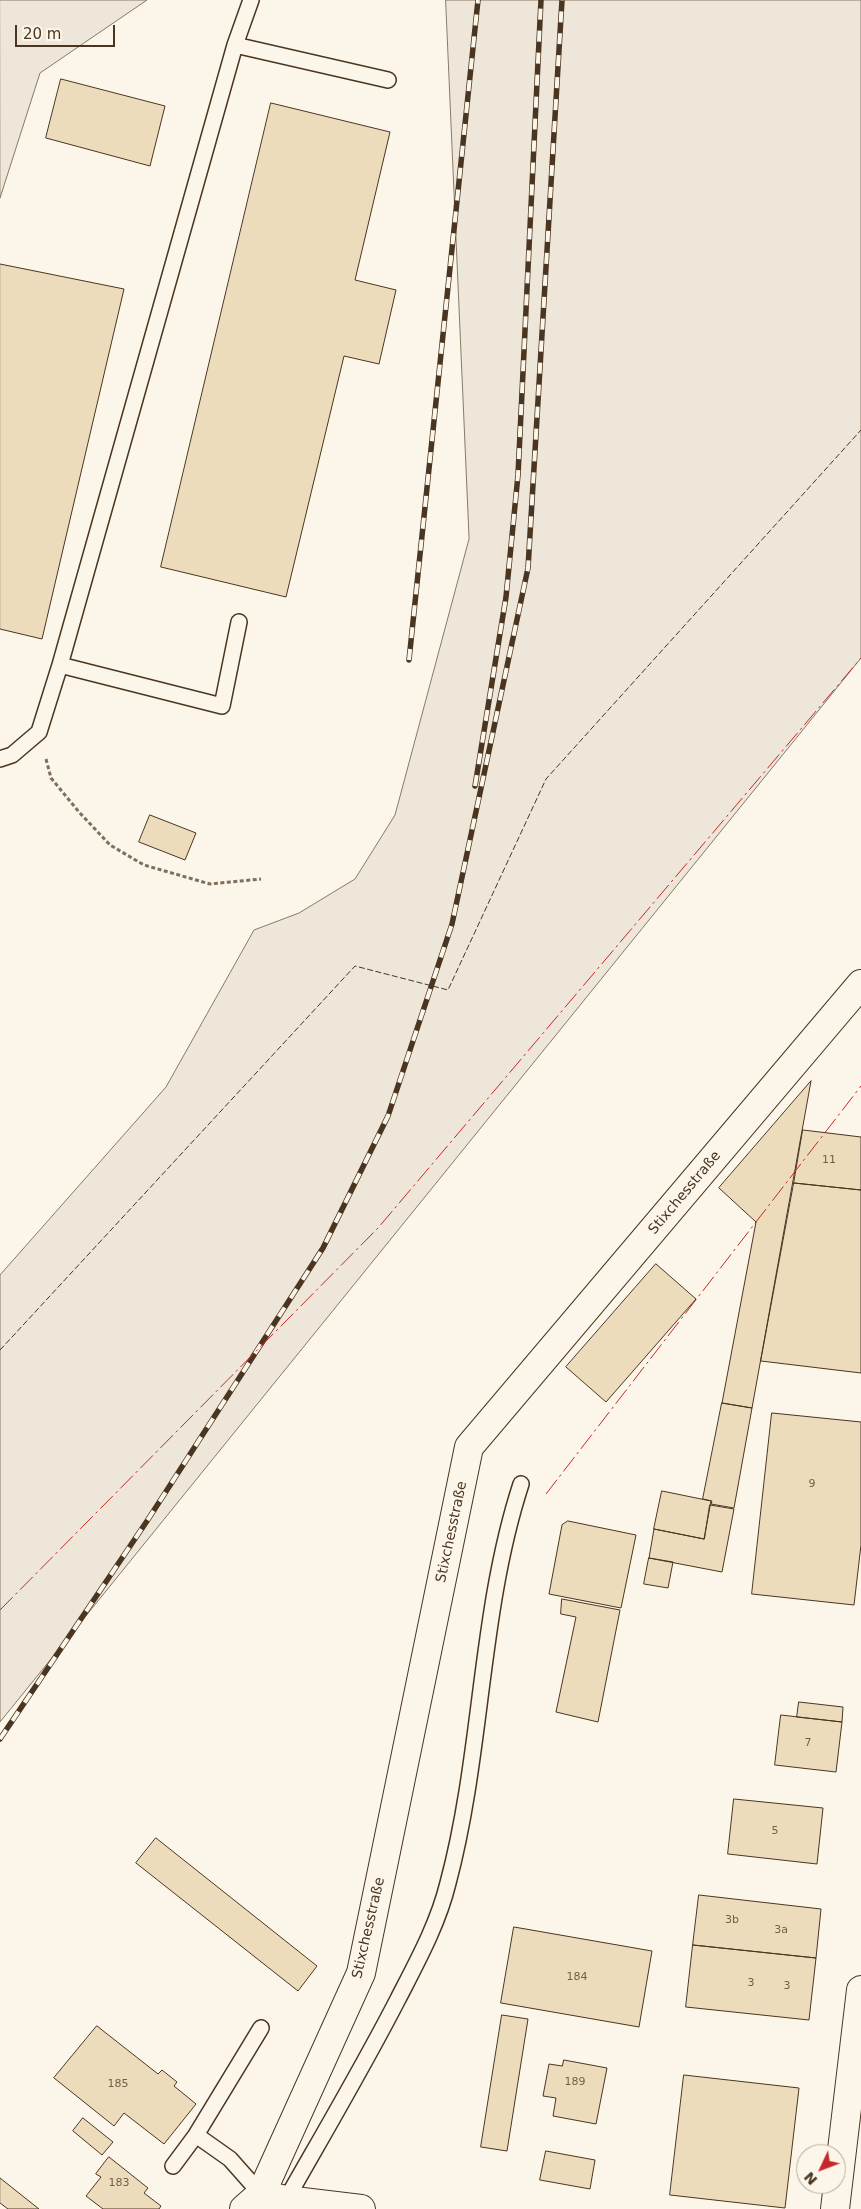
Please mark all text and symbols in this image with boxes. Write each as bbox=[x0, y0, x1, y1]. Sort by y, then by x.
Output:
scale bar bbox=[18, 15, 118, 47]
text: 20 m bbox=[23, 25, 61, 43]
street label: Stixchesstraße bbox=[645, 1148, 725, 1238]
house number: 11 bbox=[822, 1153, 836, 1167]
house number: 9 bbox=[809, 1477, 815, 1491]
street label: Stixchesstraße bbox=[433, 1480, 471, 1584]
house number: 7 bbox=[805, 1736, 811, 1750]
house number: 5 bbox=[772, 1824, 778, 1838]
street label: Stixchesstraße bbox=[349, 1876, 389, 1980]
house number: 3b bbox=[725, 1913, 739, 1927]
house number: 3a bbox=[774, 1923, 788, 1937]
house number: 184 bbox=[567, 1970, 587, 1984]
house number: 3 bbox=[748, 1976, 754, 1990]
house number: 3 bbox=[784, 1979, 790, 1993]
house number: 189 bbox=[565, 2075, 585, 2089]
house number: 185 bbox=[108, 2077, 128, 2091]
north arrow bbox=[796, 2144, 846, 2194]
text: N bbox=[801, 2169, 821, 2188]
house number: 183 bbox=[109, 2176, 129, 2190]

